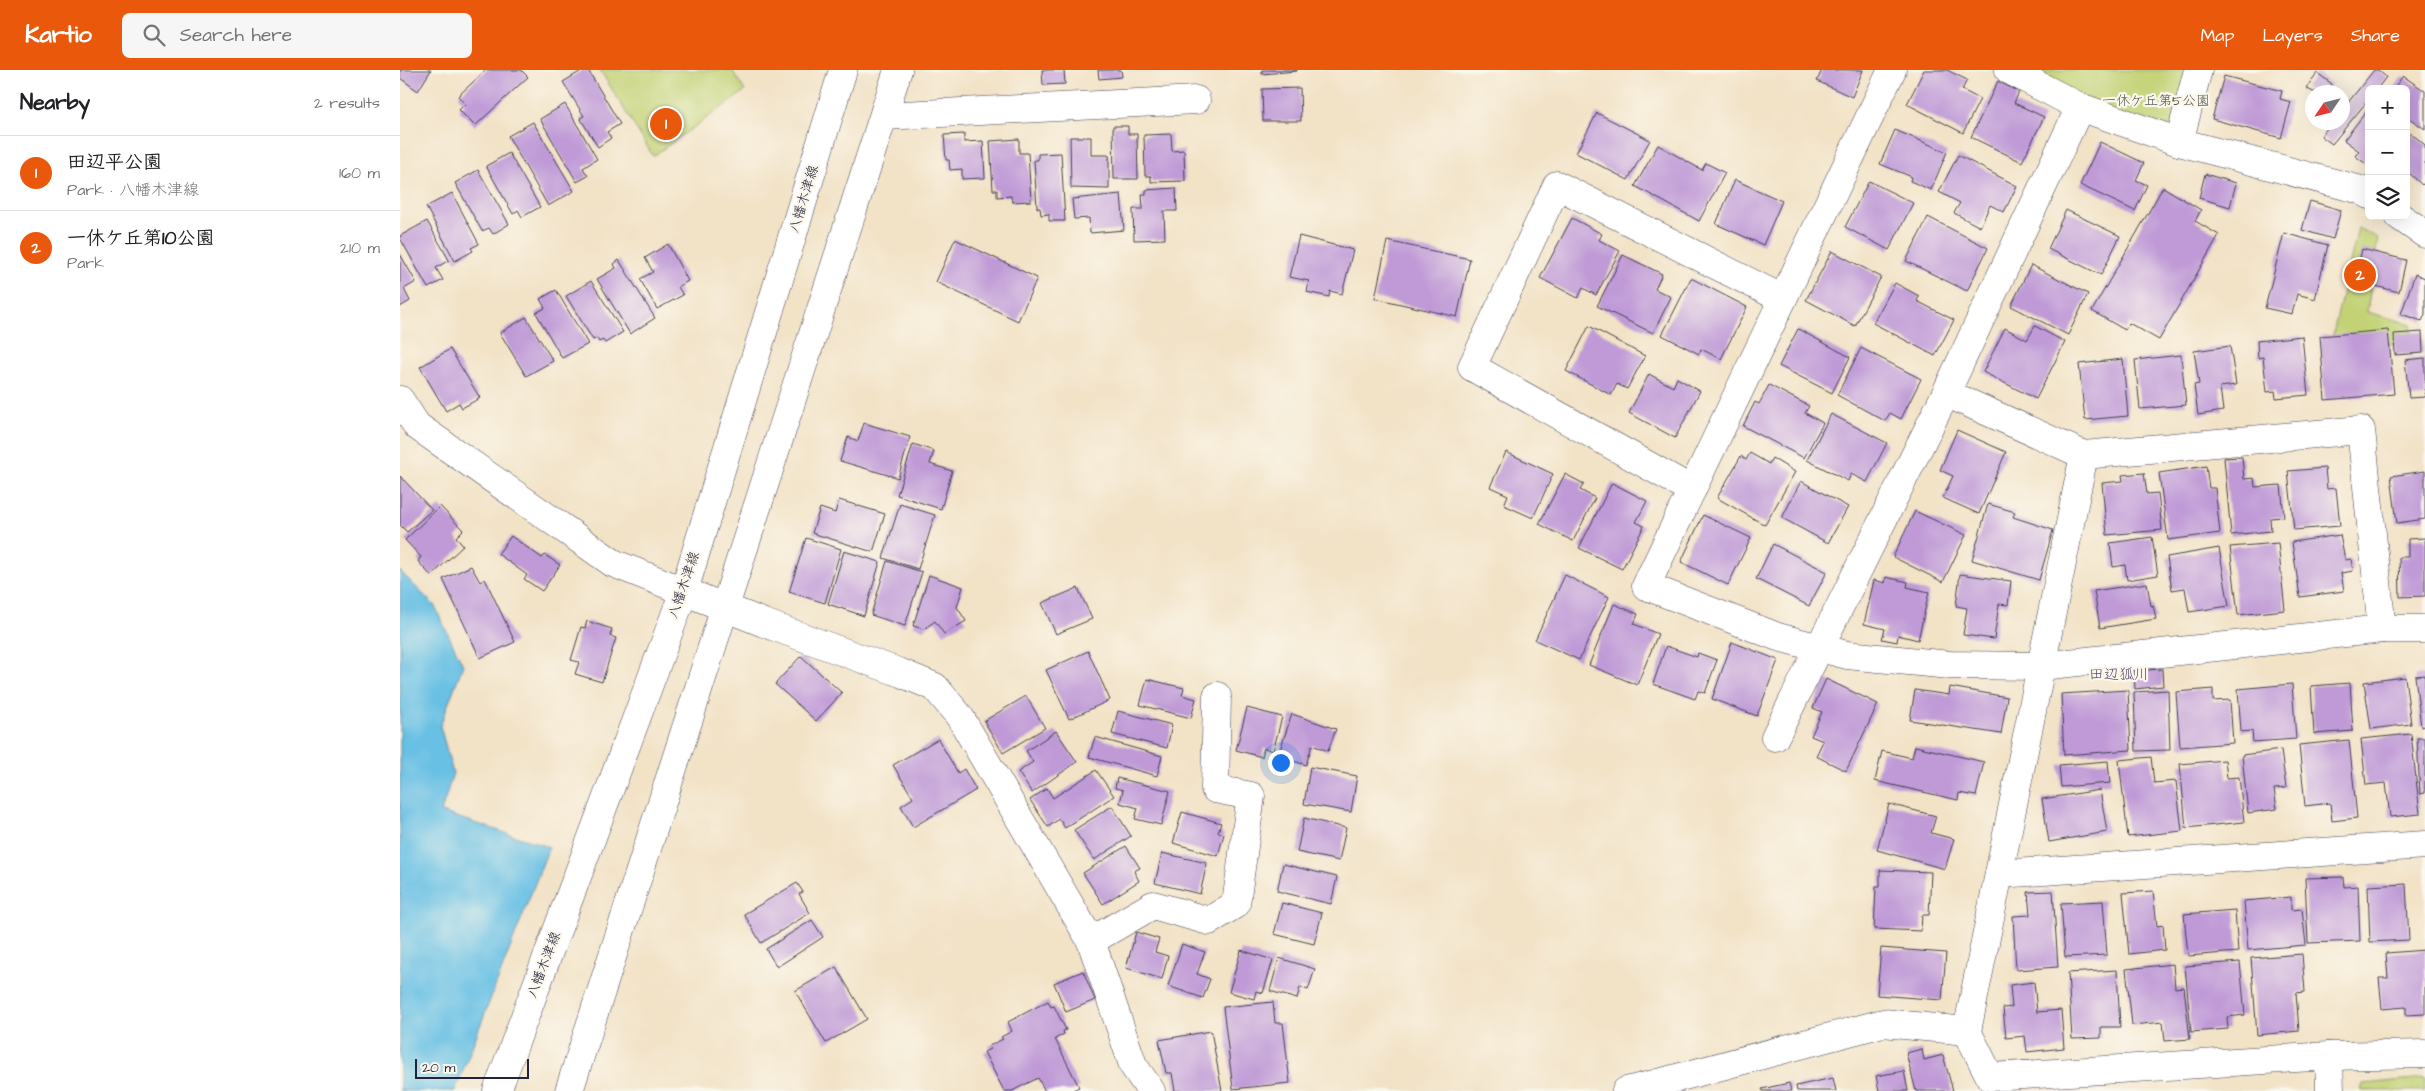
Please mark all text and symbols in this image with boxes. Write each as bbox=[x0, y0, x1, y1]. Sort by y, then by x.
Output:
search box bbox=[122, 13, 472, 58]
text: Kartio bbox=[25, 18, 92, 52]
icon: search bbox=[140, 21, 168, 49]
text: Search here bbox=[180, 22, 292, 49]
text: Map bbox=[2200, 23, 2234, 48]
text: Layers bbox=[2262, 23, 2323, 48]
text: Share bbox=[2351, 23, 2400, 48]
north arrow bbox=[2305, 85, 2350, 130]
map controls bbox=[2365, 85, 2410, 220]
button: + bbox=[2365, 85, 2410, 130]
text: Nearby bbox=[20, 88, 90, 117]
park label: 一休ケ丘第5公園 bbox=[2102, 91, 2210, 111]
text: 2 results bbox=[314, 92, 380, 114]
pin: 1 bbox=[650, 105, 682, 143]
button: − bbox=[2365, 130, 2410, 175]
text: 田辺平公園 bbox=[67, 149, 162, 176]
text: 1 bbox=[35, 162, 37, 184]
text: 160 m bbox=[339, 162, 380, 184]
street label: 八幡木津線 bbox=[784, 163, 824, 235]
button: layers bbox=[2365, 175, 2410, 220]
text: Park · 八幡木津線 bbox=[67, 179, 199, 201]
text: 一休ケ丘第10公園 bbox=[67, 225, 214, 252]
text: 2 bbox=[31, 237, 41, 259]
text: 210 m bbox=[340, 237, 380, 259]
text: Park bbox=[67, 252, 104, 274]
pin: 2 bbox=[2344, 256, 2376, 294]
street label: 八幡木津線 bbox=[663, 549, 705, 621]
district label: 田辺狐川 bbox=[2089, 664, 2149, 685]
your location bbox=[1268, 750, 1294, 776]
street label: 八幡木津線 bbox=[522, 929, 566, 1001]
scale bar bbox=[415, 1056, 529, 1079]
text: 20 m bbox=[422, 1058, 455, 1078]

